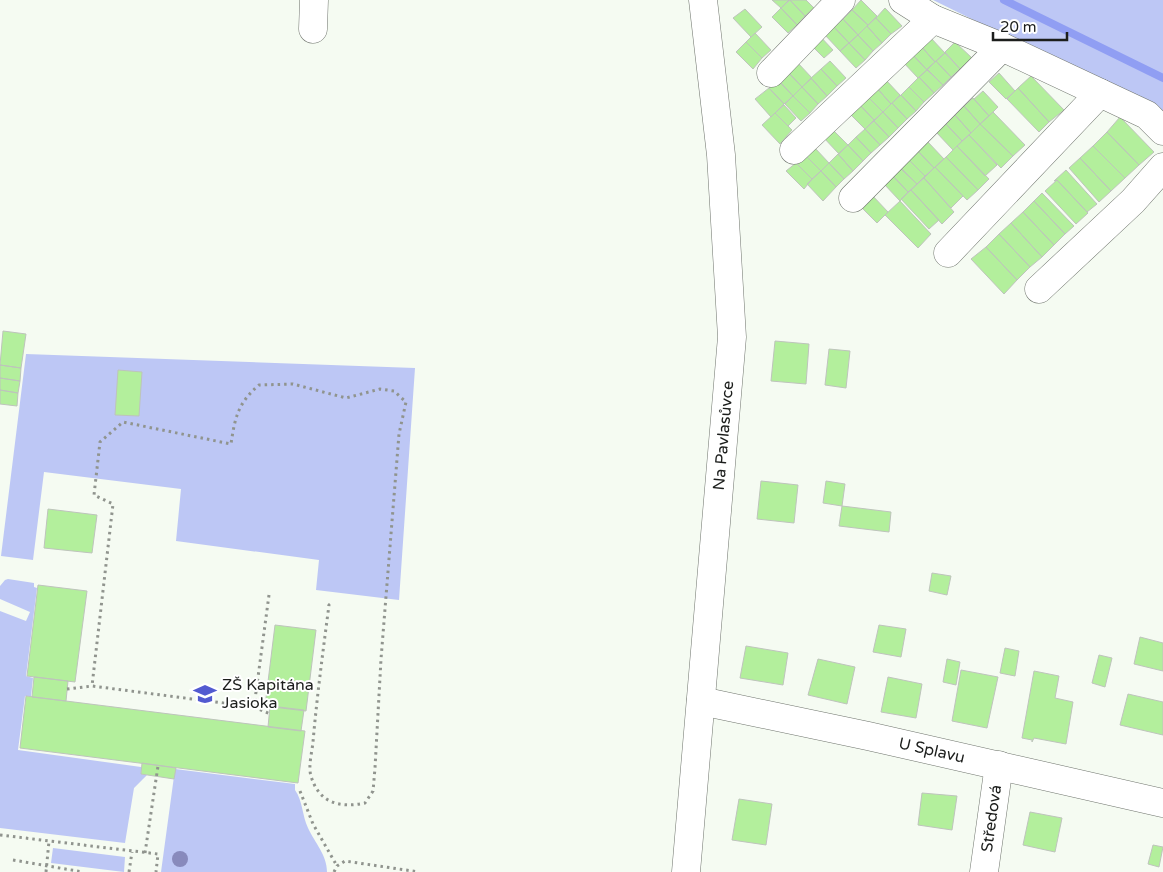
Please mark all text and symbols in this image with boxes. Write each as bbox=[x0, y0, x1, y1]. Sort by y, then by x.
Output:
scale bar bbox=[993, 10, 1067, 42]
text: 20 m bbox=[1000, 18, 1037, 36]
street label: Na Pavlasůvce bbox=[709, 380, 738, 491]
place label: ZŠ Kapitána Jasioka bbox=[222, 675, 314, 713]
school or university icon: ZŠ Kapitána Jasioka bbox=[192, 681, 218, 707]
street label: U Splavu bbox=[897, 733, 967, 768]
street label: Středová bbox=[977, 784, 1006, 853]

